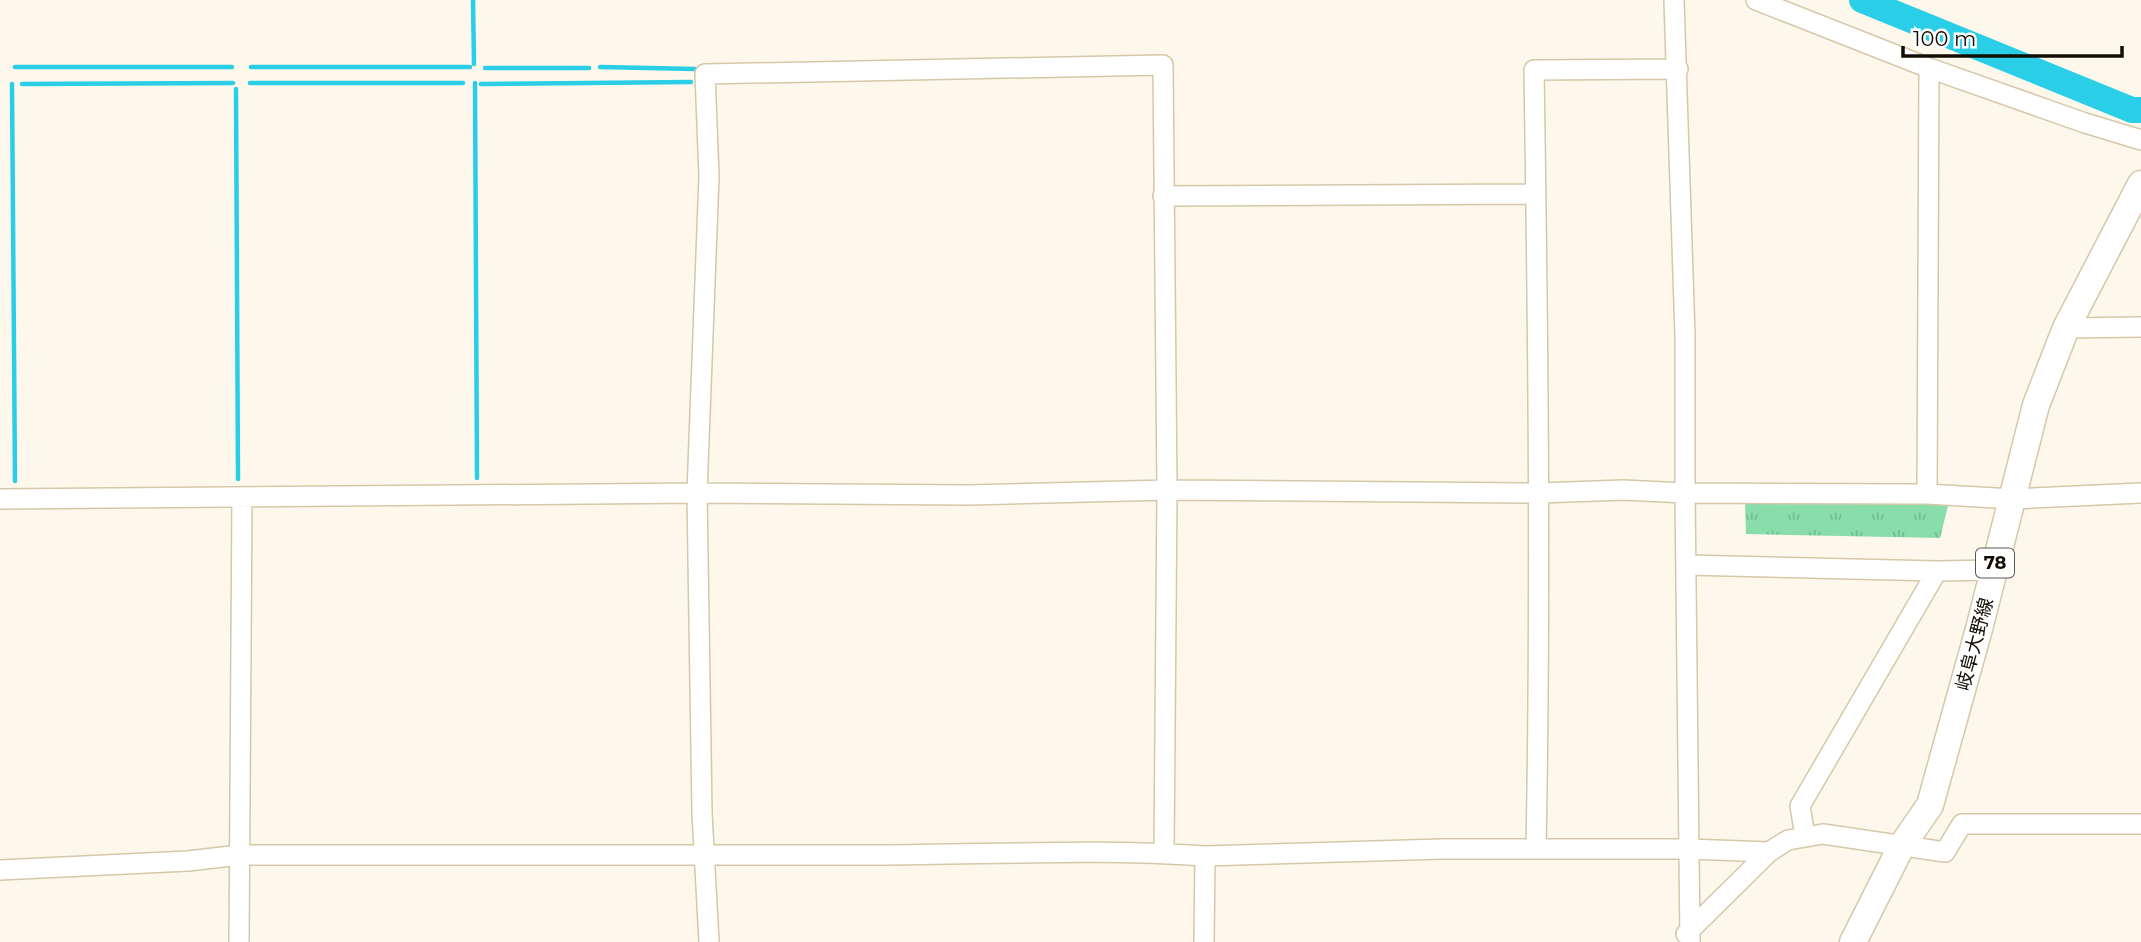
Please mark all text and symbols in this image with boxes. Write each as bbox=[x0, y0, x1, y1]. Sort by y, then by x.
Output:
scale bar bbox=[1903, 14, 2122, 58]
text: 100 m bbox=[1913, 26, 1976, 51]
road number: 78 bbox=[1976, 548, 2014, 578]
street label: 岐阜大野線 bbox=[1951, 595, 1998, 693]

